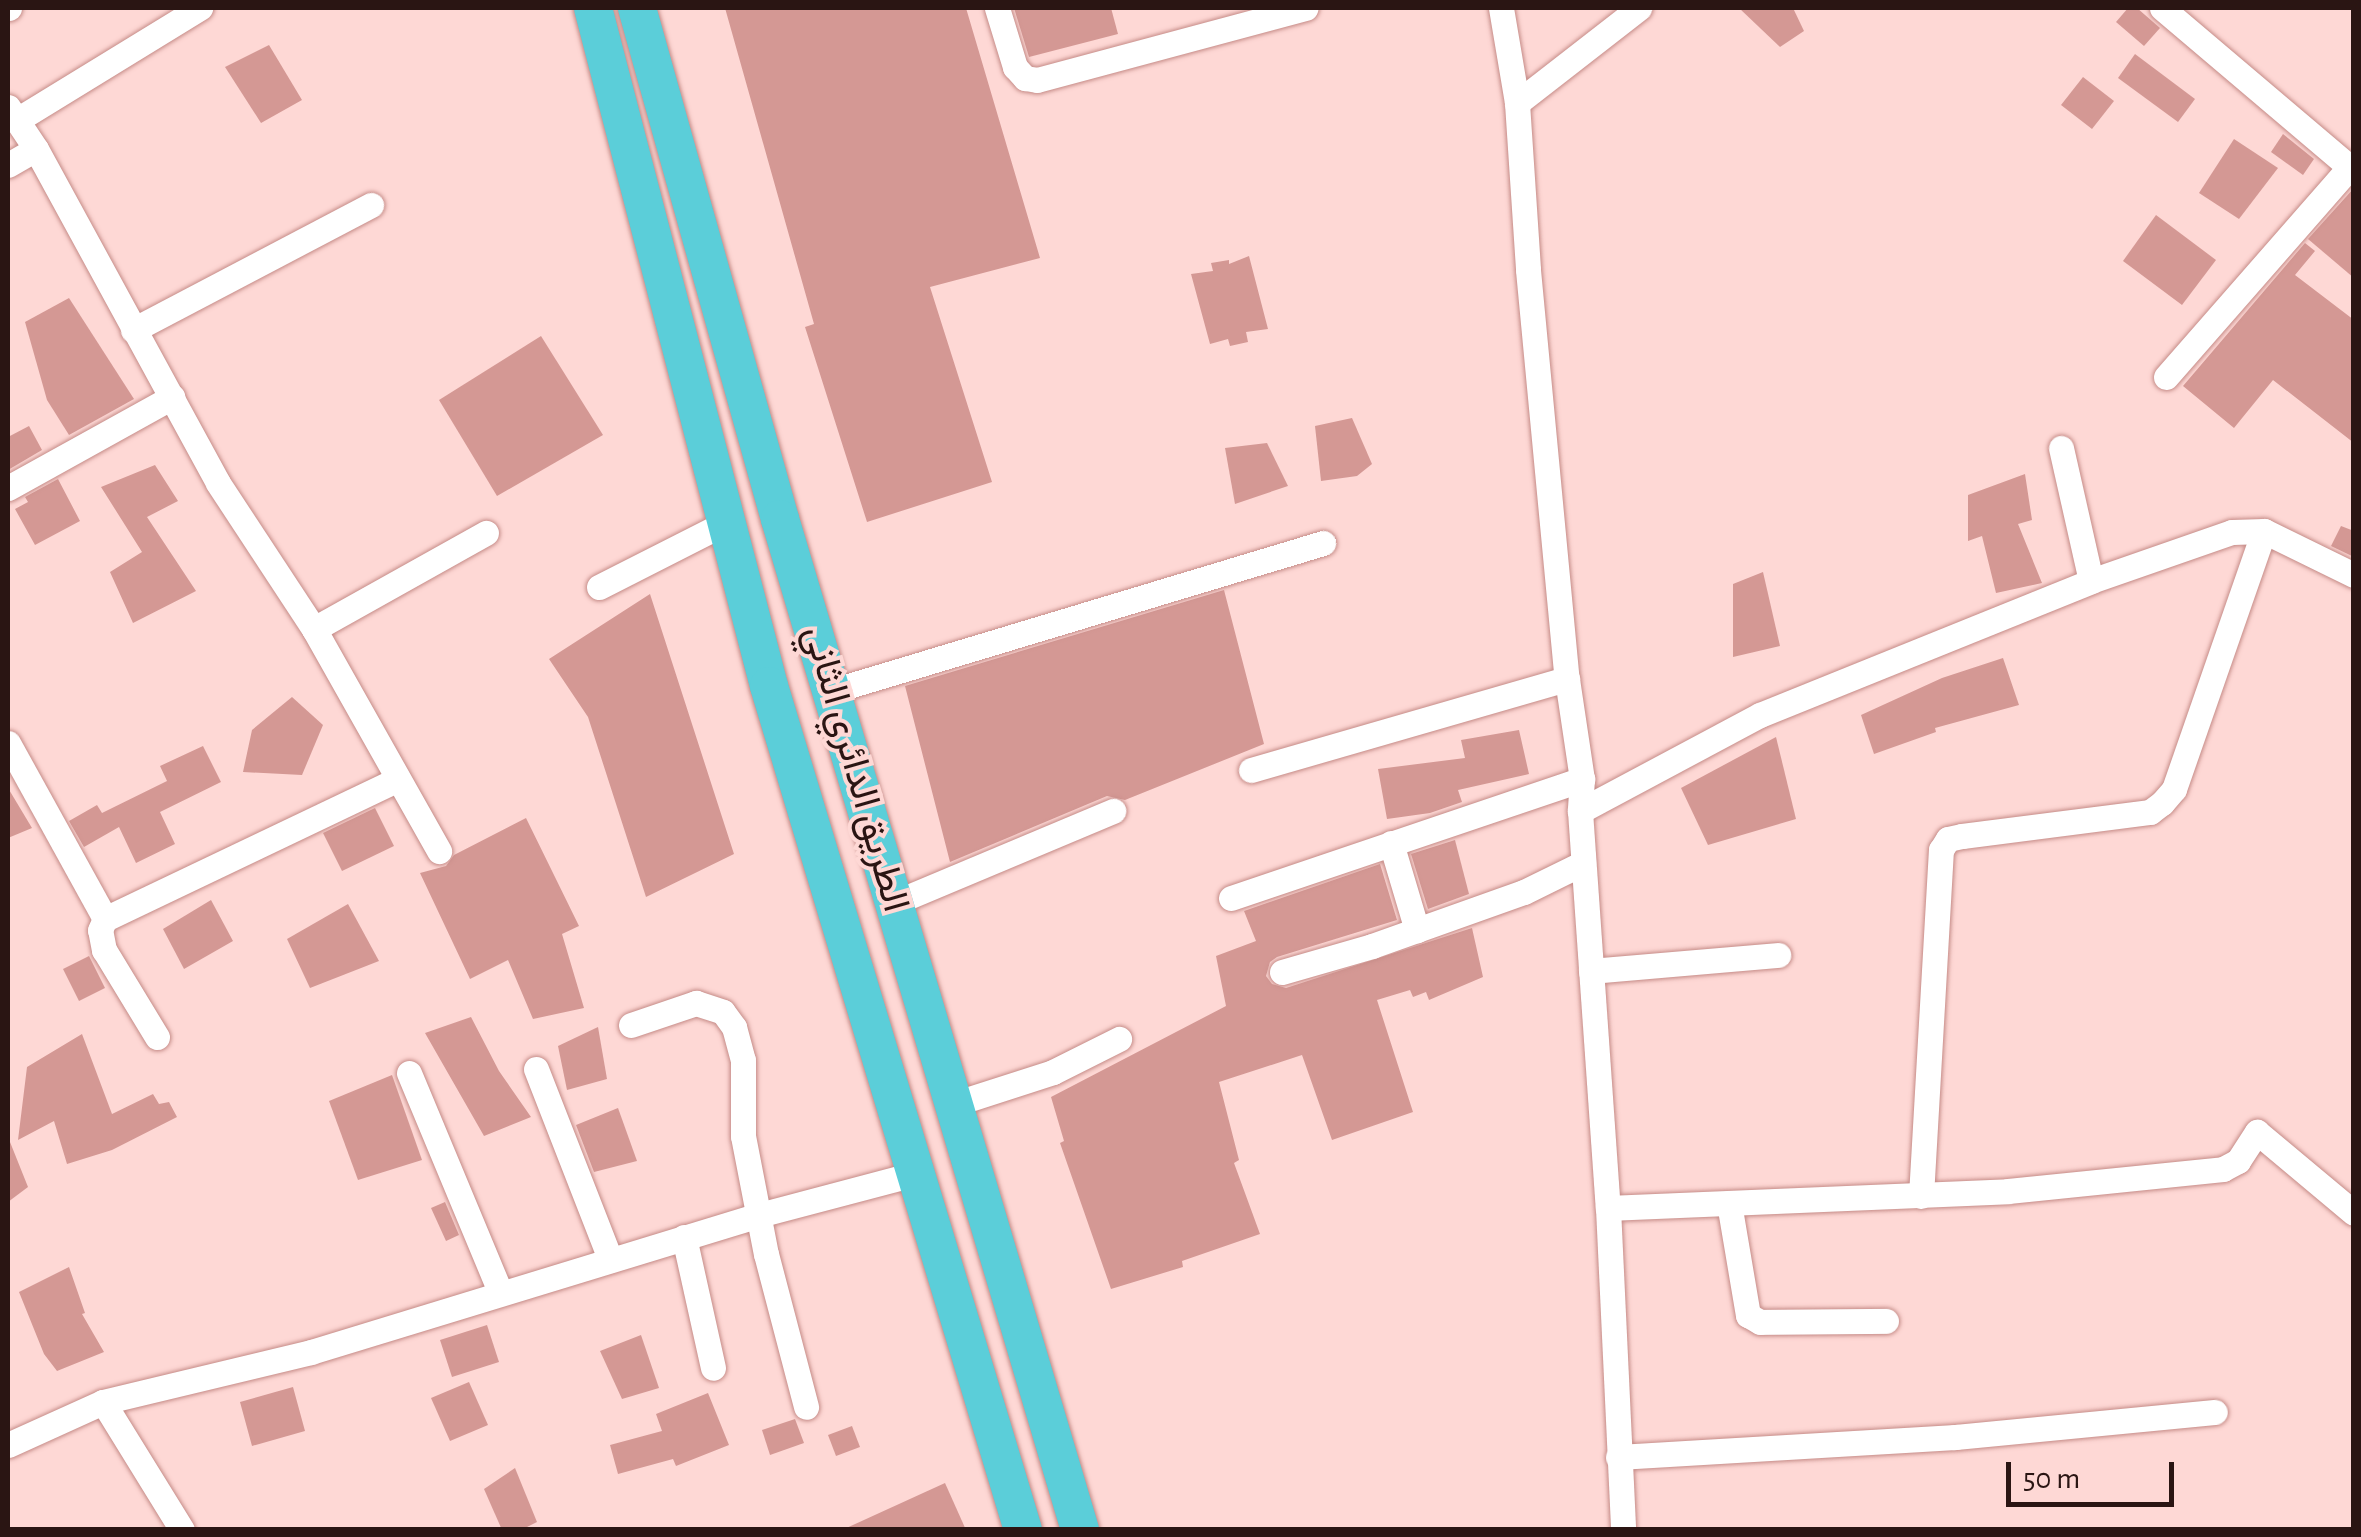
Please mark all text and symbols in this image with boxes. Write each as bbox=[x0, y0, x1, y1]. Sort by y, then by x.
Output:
street label: الطريق الدائري الثاني bbox=[792, 621, 918, 917]
scale bar bbox=[2011, 1442, 2178, 1504]
text: 50 m bbox=[2023, 1464, 2080, 1494]

